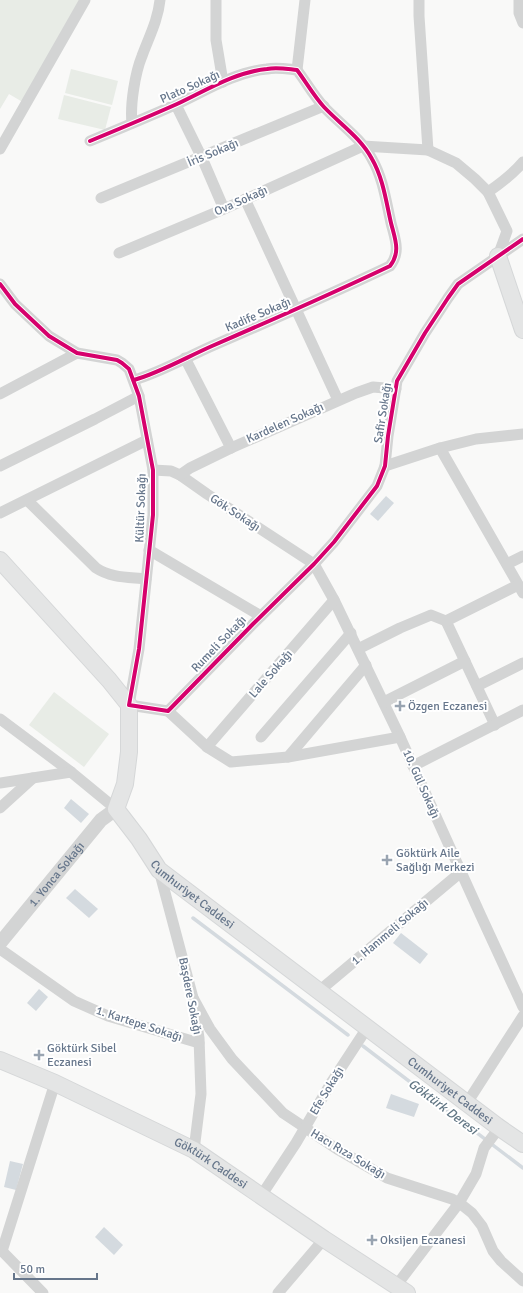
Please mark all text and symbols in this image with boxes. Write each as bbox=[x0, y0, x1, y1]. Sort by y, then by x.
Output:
street label: Plato Sokağı bbox=[158, 67, 222, 107]
street label: İris Sokağı bbox=[185, 136, 241, 170]
street label: Ova Sokağı bbox=[212, 183, 270, 219]
street label: Kadife Sokağı bbox=[223, 294, 293, 336]
street label: Safir Sokağı bbox=[371, 382, 395, 444]
street label: Kardelen Sokağı bbox=[244, 399, 326, 447]
street label: Kültür Sokağı bbox=[132, 473, 150, 543]
street label: Gök Sokağı bbox=[207, 491, 263, 535]
street label: Rumeli Sokağı bbox=[188, 613, 250, 675]
street label: Lale Sokağı bbox=[246, 647, 296, 701]
place label: Özgen Eczanesi bbox=[408, 699, 487, 714]
marker: Özgen Eczanesi bbox=[395, 701, 405, 711]
street label: 10. Gül Sokağı bbox=[399, 747, 443, 821]
street label: 1. Yonca Sokağı bbox=[25, 839, 87, 910]
place label: Göktürk Aile Sağlığı Merkezi bbox=[396, 846, 475, 875]
marker: Göktürk Aile Sağlığı Merkezi bbox=[381, 854, 393, 866]
street label: Cumhuriyet Caddesi bbox=[147, 857, 238, 932]
street label: 1. Hanımeli Sokağı bbox=[349, 895, 431, 969]
street label: Başdere Sokağı bbox=[175, 956, 205, 1036]
street label: 1. Kartepe Sokağı bbox=[94, 1003, 184, 1045]
place label: Göktürk Sibel Eczanesi bbox=[47, 1041, 117, 1070]
marker: Göktürk Sibel Eczanesi bbox=[34, 1050, 44, 1060]
street label: Cumhuriyet Caddesi bbox=[405, 1053, 496, 1128]
street label: Efe Sokağı bbox=[307, 1064, 347, 1118]
water label: Göktürk Deresi bbox=[405, 1076, 482, 1139]
street label: Hacı Rıza Sokağı bbox=[308, 1126, 388, 1182]
street label: Göktürk Caddesi bbox=[172, 1134, 250, 1192]
place label: Oksijen Eczanesi bbox=[380, 1233, 466, 1248]
marker: Oksijen Eczanesi bbox=[367, 1235, 377, 1245]
scale bar bbox=[14, 1255, 97, 1281]
text: 50 m bbox=[20, 1262, 45, 1277]

